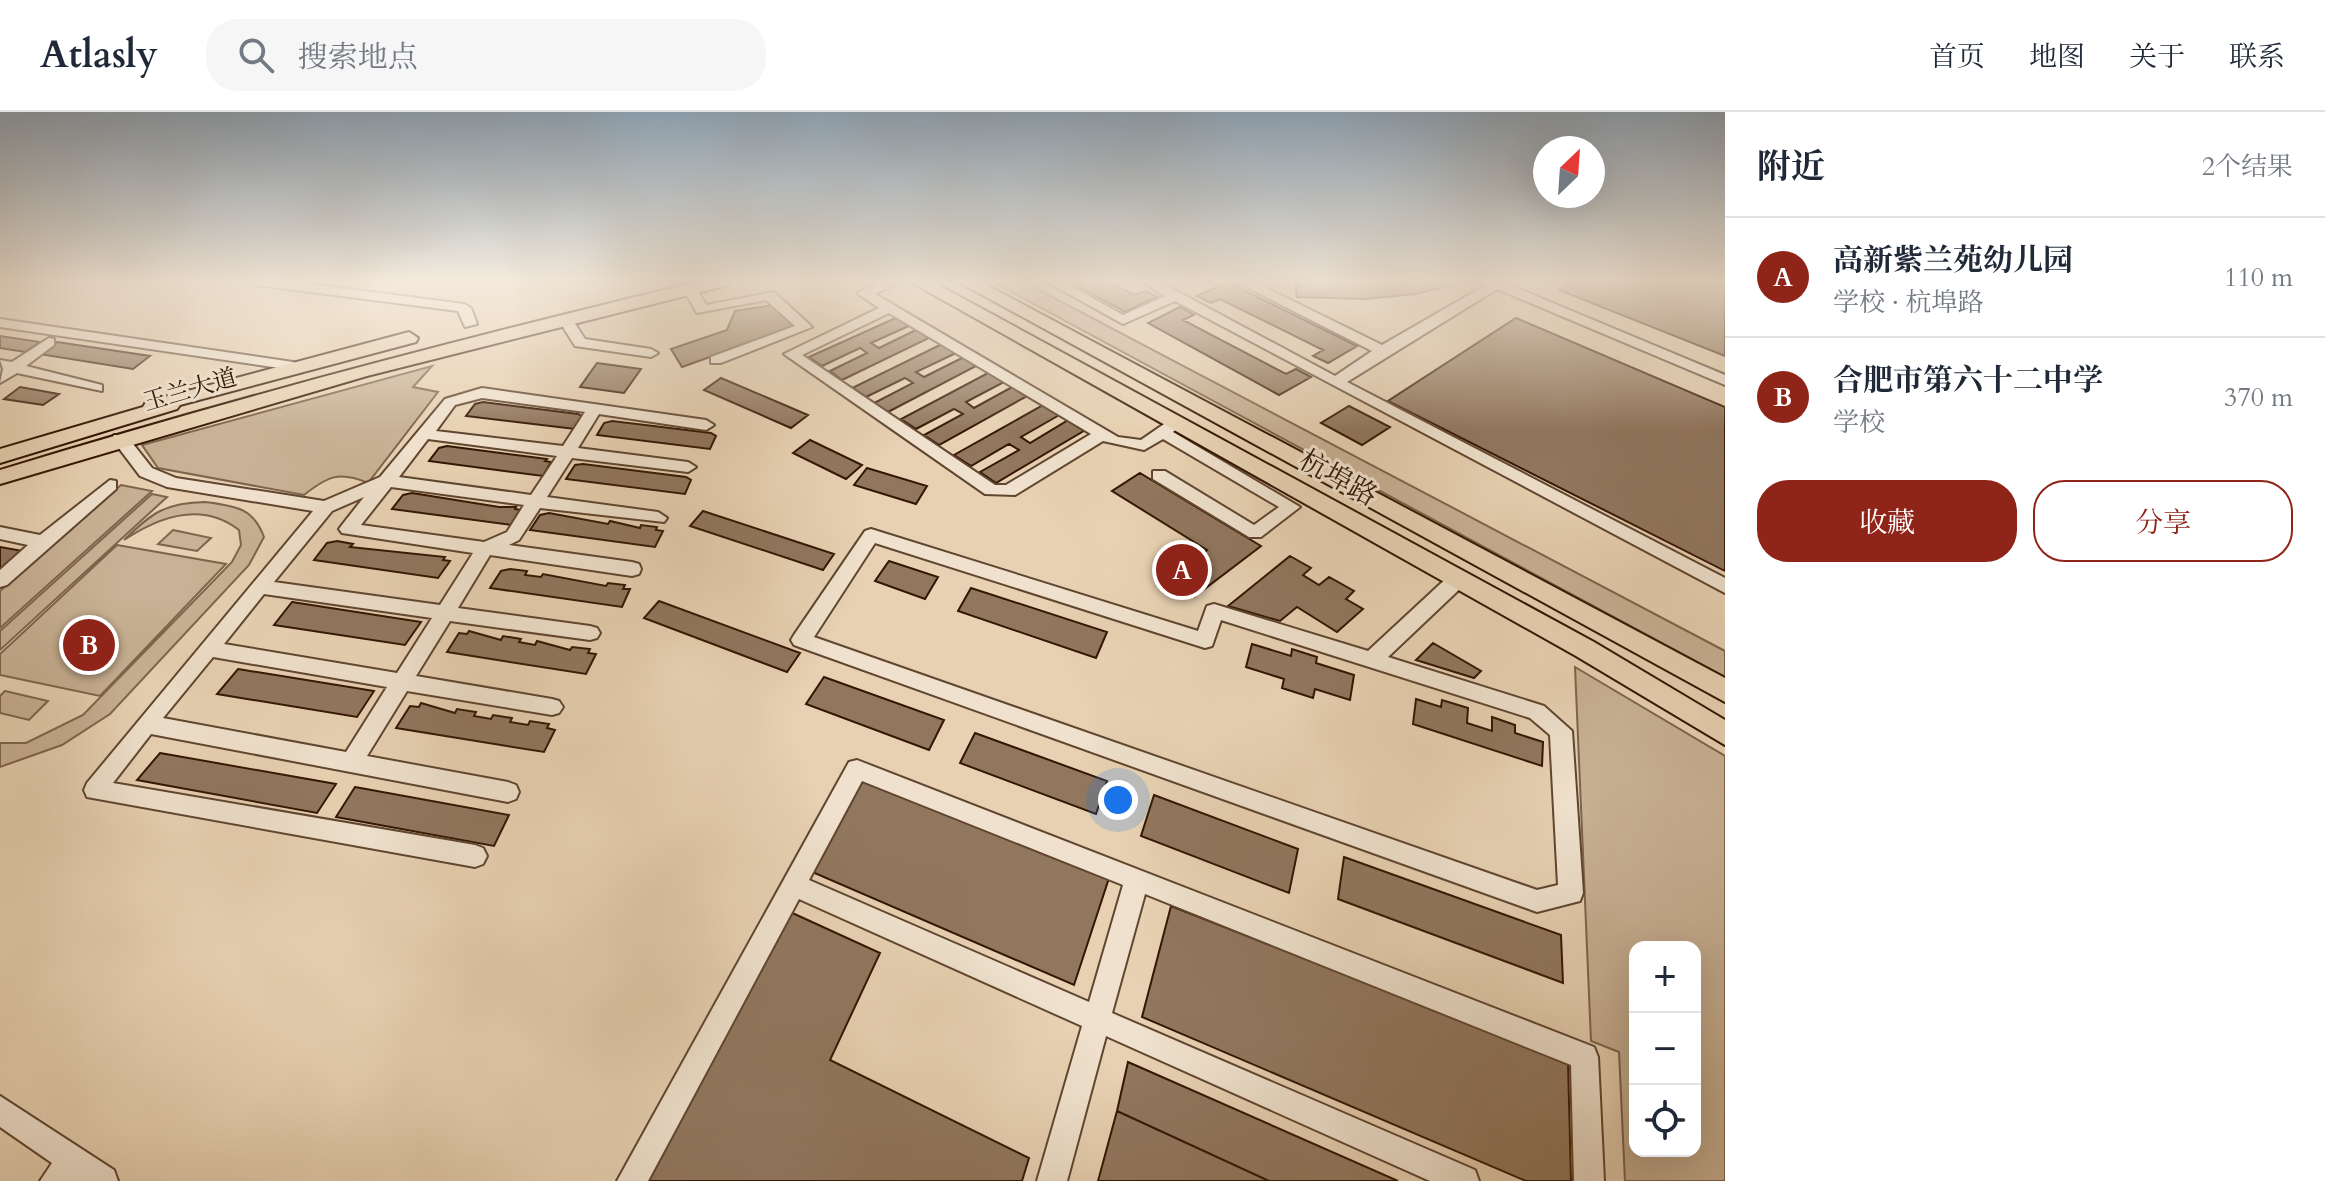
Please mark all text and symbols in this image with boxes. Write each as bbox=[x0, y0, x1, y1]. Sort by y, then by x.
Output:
search box bbox=[206, 19, 766, 91]
text: Atlasly bbox=[40, 29, 158, 81]
icon: search bbox=[234, 33, 278, 77]
text: 搜索地点 bbox=[298, 37, 418, 78]
text: 首页 bbox=[1929, 38, 1985, 76]
text: 地图 bbox=[2029, 38, 2085, 76]
text: 关于 bbox=[2129, 38, 2185, 76]
text: 联系 bbox=[2229, 38, 2285, 76]
north arrow bbox=[1533, 136, 1605, 208]
text: 附近 bbox=[1757, 144, 1825, 190]
text: 2个结果 bbox=[2202, 149, 2293, 184]
text: 高新紫兰苑幼儿园 bbox=[1833, 240, 2073, 281]
text: A bbox=[1773, 260, 1793, 295]
text: 110 m bbox=[2224, 260, 2293, 295]
text: 学校 · 杭埠路 bbox=[1833, 285, 1984, 320]
text: 合肥市第六十二中学 bbox=[1833, 360, 2103, 401]
street label: 玉兰大道 bbox=[139, 361, 241, 419]
text: B bbox=[1774, 380, 1792, 415]
text: 370 m bbox=[2224, 380, 2293, 415]
text: 学校 bbox=[1833, 405, 1885, 440]
street label: 杭埠路 bbox=[1292, 441, 1384, 515]
button: 收藏 bbox=[1757, 480, 2017, 562]
button: 分享 bbox=[2033, 480, 2293, 562]
pin: A bbox=[1156, 540, 1208, 600]
pin: B bbox=[63, 615, 115, 675]
your location bbox=[1098, 780, 1138, 820]
map controls bbox=[1629, 941, 1701, 1157]
button: + bbox=[1629, 941, 1701, 1013]
button: − bbox=[1629, 1013, 1701, 1085]
button: locate bbox=[1629, 1085, 1701, 1157]

